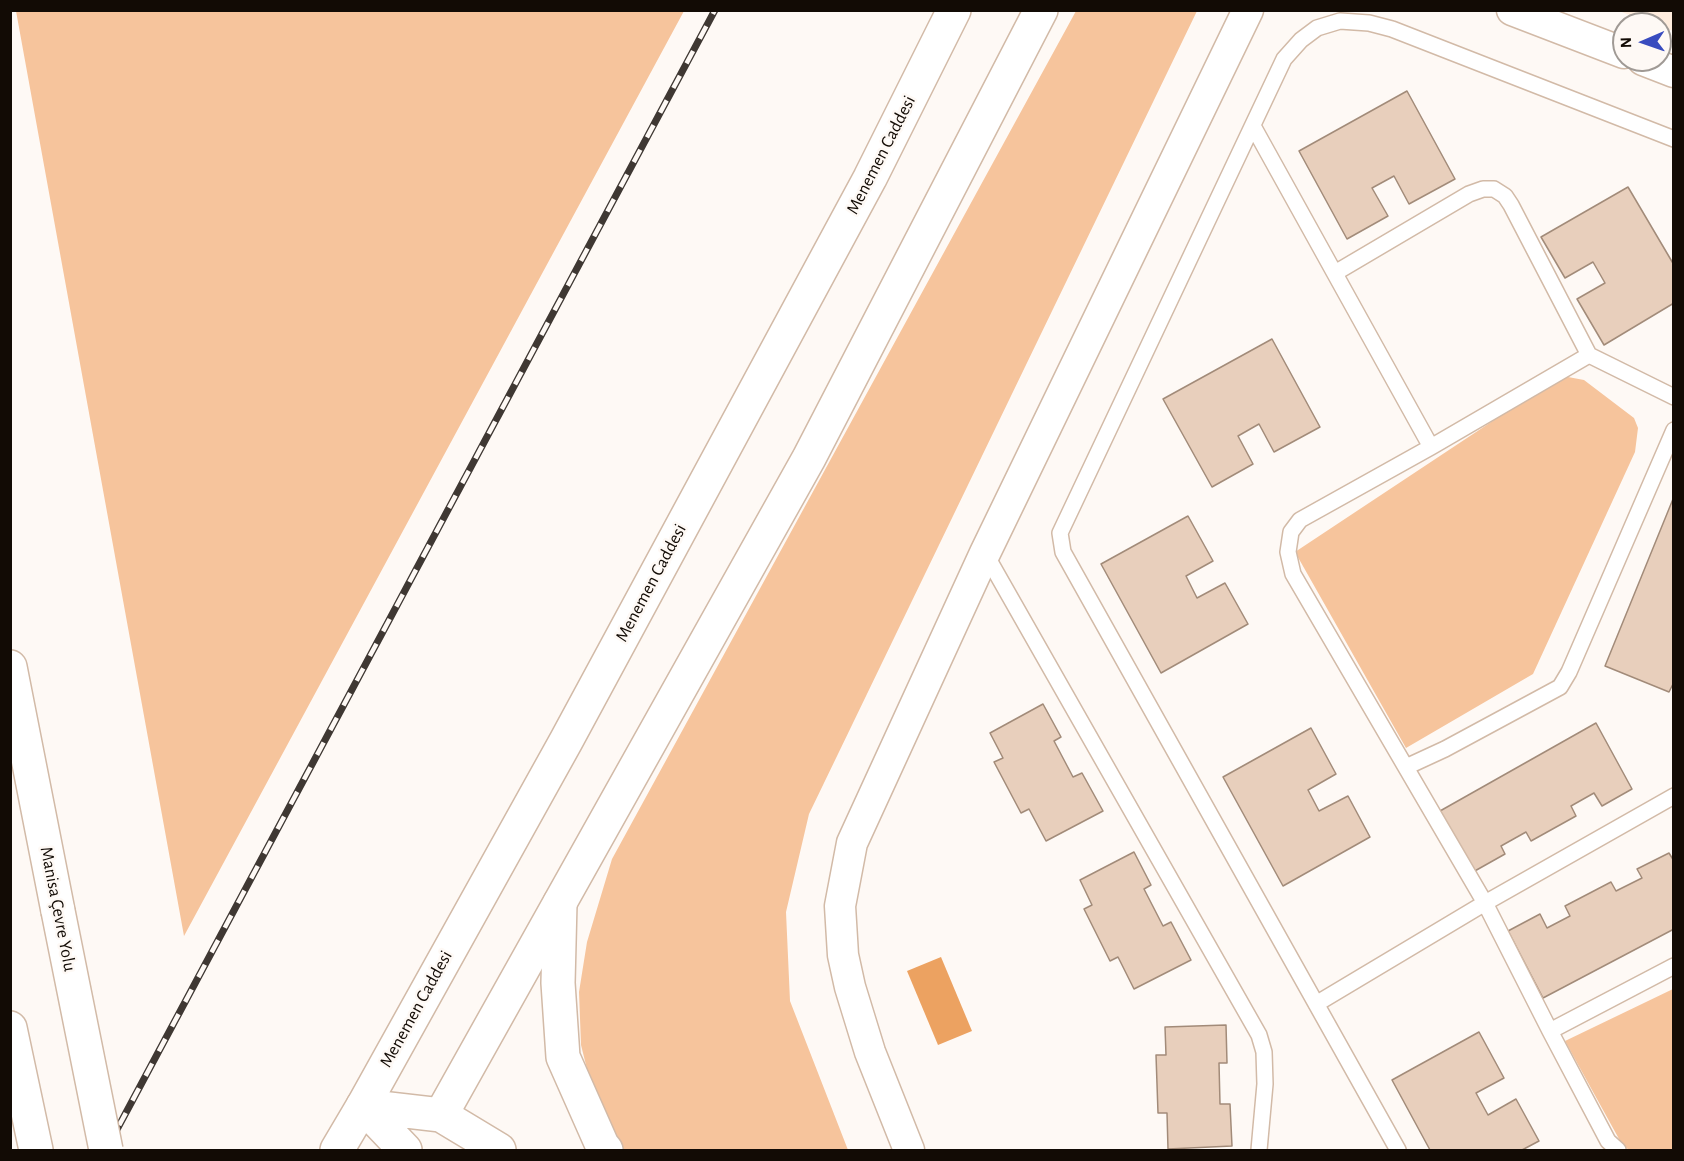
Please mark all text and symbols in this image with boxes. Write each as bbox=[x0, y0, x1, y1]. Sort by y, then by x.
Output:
north arrow bbox=[1612, 12, 1672, 72]
text: N bbox=[1618, 37, 1634, 48]
street label: Menemen Caddesi bbox=[842, 92, 920, 218]
street label: Menemen Caddesi bbox=[611, 520, 691, 646]
street label: Manisa Çevre Yolu bbox=[35, 845, 81, 973]
street label: Menemen Caddesi bbox=[375, 947, 457, 1071]

